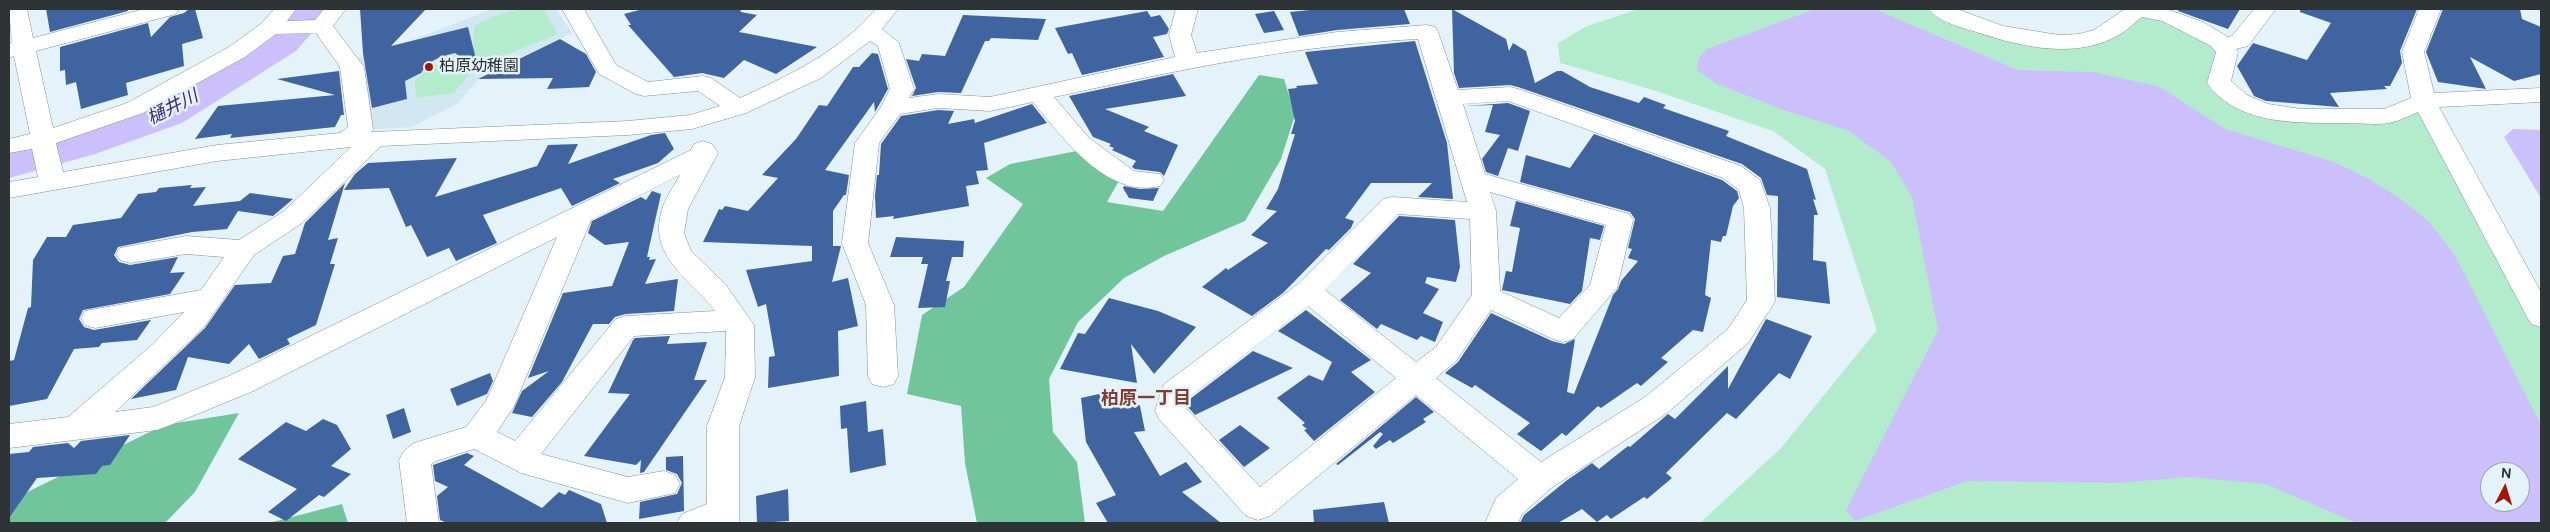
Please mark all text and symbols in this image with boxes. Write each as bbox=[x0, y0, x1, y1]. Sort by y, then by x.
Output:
place label: 柏原幼稚園 bbox=[439, 57, 519, 77]
marker: 柏原幼稚園 bbox=[423, 61, 435, 73]
water label: 樋井川 bbox=[144, 86, 202, 130]
district label: 柏原一丁目 bbox=[1101, 388, 1191, 410]
north arrow bbox=[2480, 462, 2530, 512]
text: N bbox=[2500, 464, 2512, 482]

